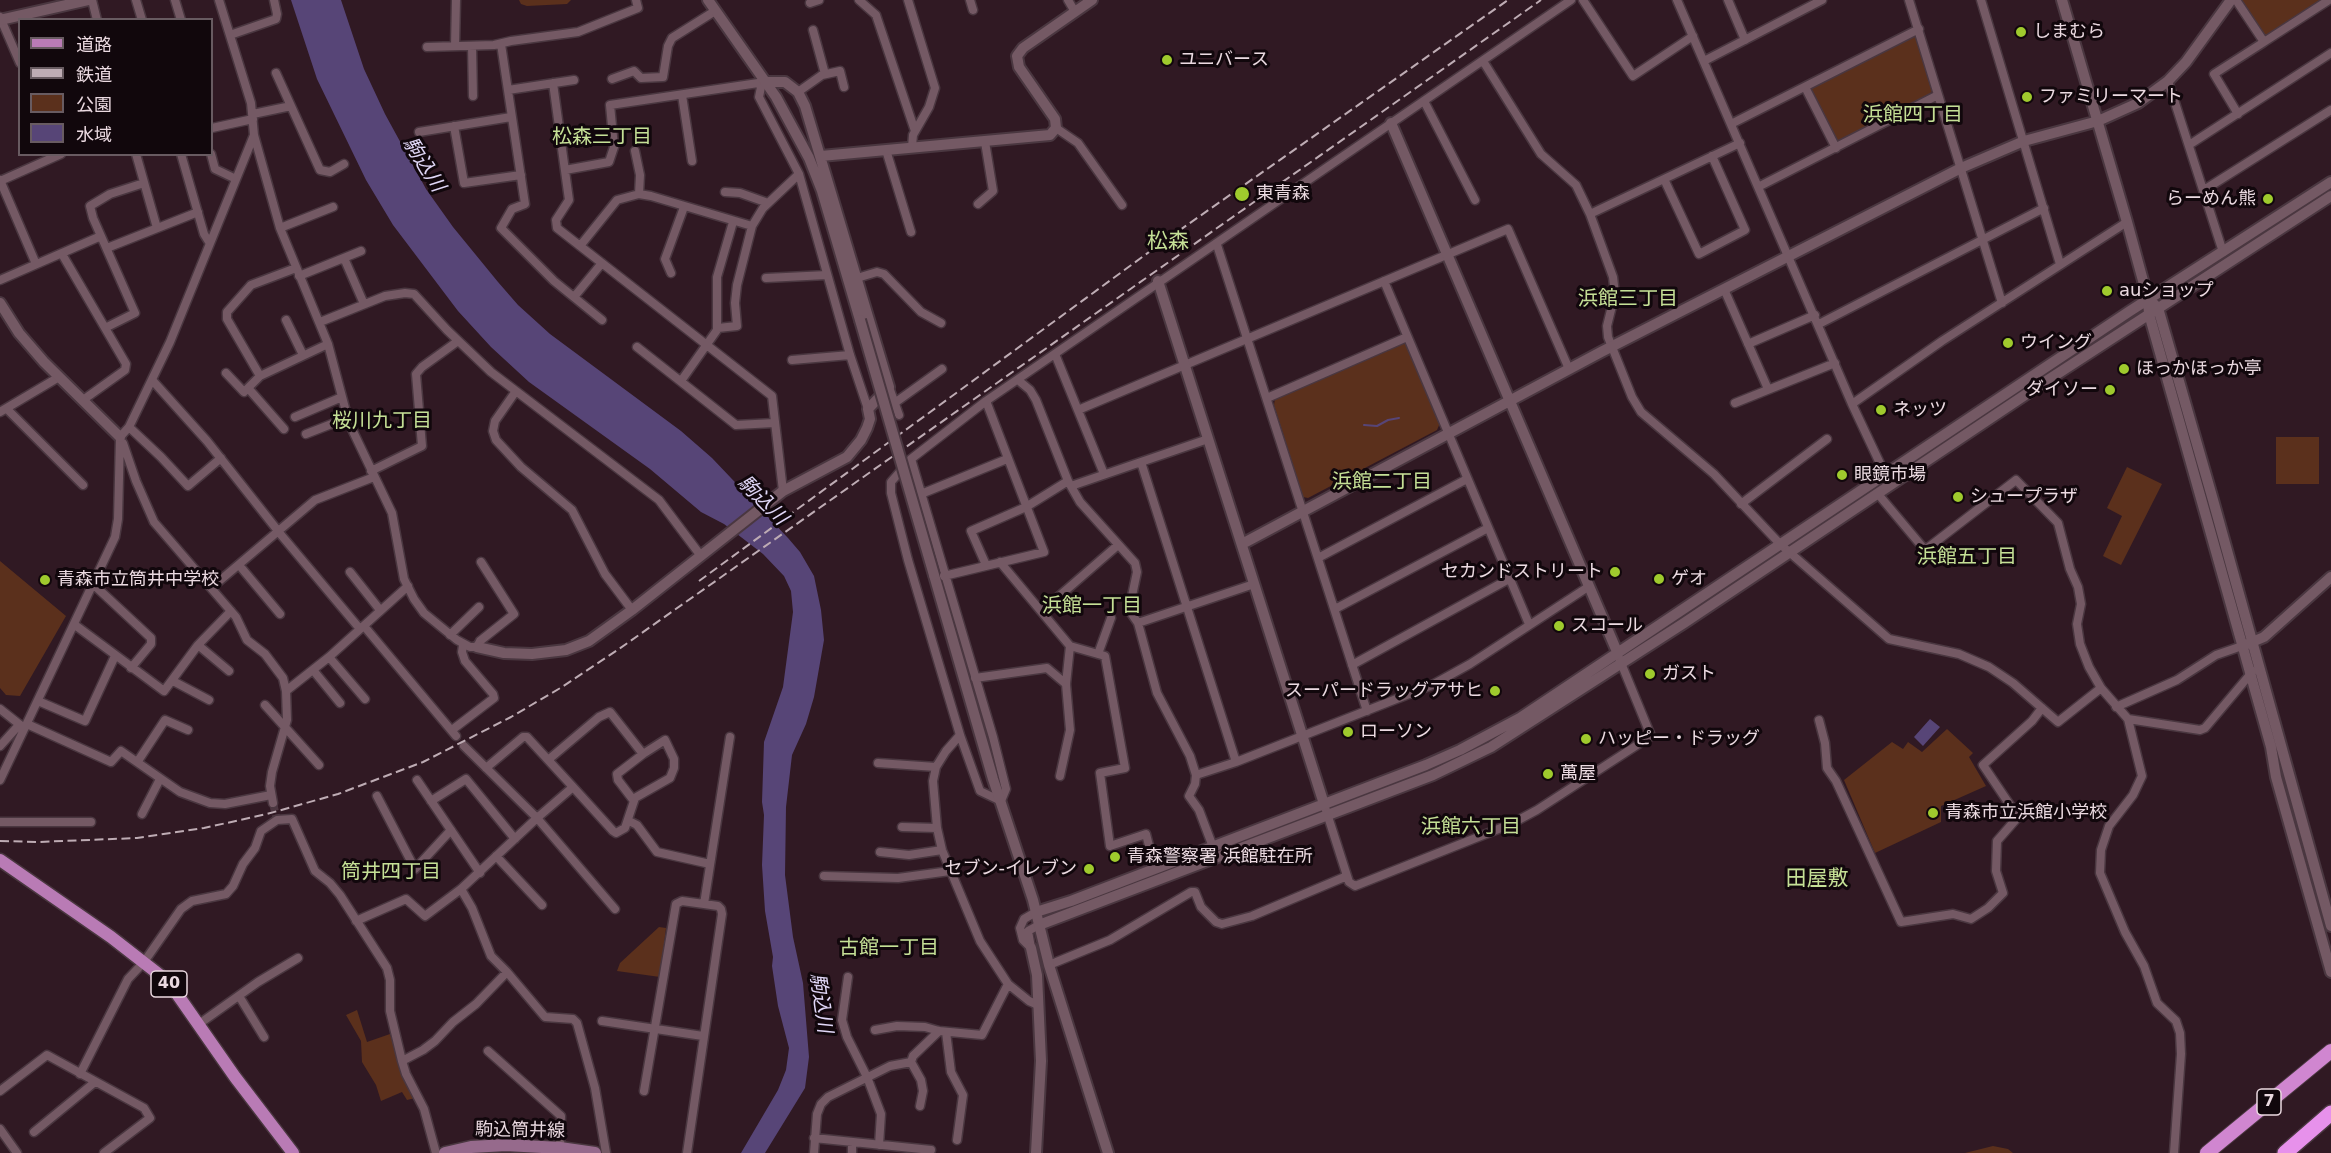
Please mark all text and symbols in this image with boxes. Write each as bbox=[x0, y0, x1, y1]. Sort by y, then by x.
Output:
legend bbox=[18, 18, 213, 156]
place label: しまむら bbox=[2033, 21, 2105, 43]
marker: しまむら bbox=[2014, 25, 2028, 39]
text: 道路 bbox=[76, 34, 112, 55]
place label: ユニバース bbox=[1179, 49, 1269, 71]
marker: ユニバース bbox=[1160, 53, 1174, 67]
text: 鉄道 bbox=[76, 64, 112, 85]
place label: ファミリーマート bbox=[2039, 86, 2183, 108]
marker: ファミリーマート bbox=[2020, 90, 2034, 104]
text: 公園 bbox=[76, 94, 112, 115]
district label: 浜館四丁目 bbox=[1863, 104, 1963, 128]
text: 水域 bbox=[76, 124, 112, 145]
district label: 松森三丁目 bbox=[552, 126, 652, 150]
water label: 駒込川 bbox=[397, 133, 449, 197]
place label: 東青森 bbox=[1256, 183, 1310, 205]
marker: 東青森 bbox=[1233, 185, 1251, 203]
place label: らーめん熊 bbox=[2166, 188, 2256, 210]
marker: らーめん熊 bbox=[2261, 192, 2275, 206]
district label: 松森 bbox=[1147, 230, 1189, 256]
place label: auショップ bbox=[2119, 280, 2213, 302]
marker: auショップ bbox=[2100, 284, 2114, 298]
district label: 浜館三丁目 bbox=[1578, 288, 1678, 312]
place label: ウイング bbox=[2020, 332, 2092, 354]
marker: ウイング bbox=[2001, 336, 2015, 350]
place label: ほっかほっか亭 bbox=[2136, 358, 2262, 380]
marker: ほっかほっか亭 bbox=[2117, 362, 2131, 376]
place label: ダイソー bbox=[2026, 379, 2098, 401]
marker: ダイソー bbox=[2103, 383, 2117, 397]
place label: ネッツ bbox=[1893, 399, 1947, 421]
marker: ネッツ bbox=[1874, 403, 1888, 417]
district label: 桜川九丁目 bbox=[332, 410, 432, 434]
place label: 眼鏡市場 bbox=[1854, 464, 1926, 486]
marker: 眼鏡市場 bbox=[1835, 468, 1849, 482]
water label: 駒込川 bbox=[732, 471, 792, 531]
district label: 浜館二丁目 bbox=[1332, 471, 1432, 495]
place label: シュープラザ bbox=[1970, 486, 2078, 508]
marker: シュープラザ bbox=[1951, 490, 1965, 504]
district label: 浜館五丁目 bbox=[1917, 546, 2017, 570]
place label: セカンドストリート bbox=[1441, 561, 1603, 583]
marker: セカンドストリート bbox=[1608, 565, 1622, 579]
place label: ゲオ bbox=[1671, 568, 1707, 590]
place label: 青森市立筒井中学校 bbox=[57, 569, 219, 591]
marker: ゲオ bbox=[1652, 572, 1666, 586]
marker: 青森市立筒井中学校 bbox=[38, 573, 52, 587]
district label: 浜館一丁目 bbox=[1042, 595, 1142, 619]
place label: スコール bbox=[1571, 615, 1643, 637]
marker: スコール bbox=[1552, 619, 1566, 633]
place label: ガスト bbox=[1662, 663, 1716, 685]
marker: ガスト bbox=[1643, 667, 1657, 681]
place label: スーパードラッグアサヒ bbox=[1285, 680, 1483, 702]
marker: スーパードラッグアサヒ bbox=[1488, 684, 1502, 698]
place label: ローソン bbox=[1360, 721, 1432, 743]
marker: ローソン bbox=[1341, 725, 1355, 739]
place label: ハッピー・ドラッグ bbox=[1598, 728, 1760, 750]
marker: ハッピー・ドラッグ bbox=[1579, 732, 1593, 746]
place label: 萬屋 bbox=[1560, 763, 1596, 785]
marker: 萬屋 bbox=[1541, 767, 1555, 781]
place label: 青森市立浜館小学校 bbox=[1945, 802, 2107, 824]
marker: 青森市立浜館小学校 bbox=[1926, 806, 1940, 820]
district label: 浜館六丁目 bbox=[1421, 816, 1521, 840]
place label: 青森警察署 浜館駐在所 bbox=[1127, 846, 1313, 868]
marker: 青森警察署 浜館駐在所 bbox=[1108, 850, 1122, 864]
place label: セブン-イレブン bbox=[945, 858, 1077, 880]
district label: 筒井四丁目 bbox=[341, 861, 441, 885]
marker: セブン-イレブン bbox=[1082, 862, 1096, 876]
district label: 田屋敷 bbox=[1786, 867, 1848, 893]
district label: 古館一丁目 bbox=[839, 937, 939, 961]
road number: 40 bbox=[151, 971, 187, 997]
water label: 駒込川 bbox=[804, 972, 836, 1034]
road number: 7 bbox=[2257, 1089, 2281, 1115]
street label: 駒込筒井線 bbox=[475, 1119, 565, 1143]

